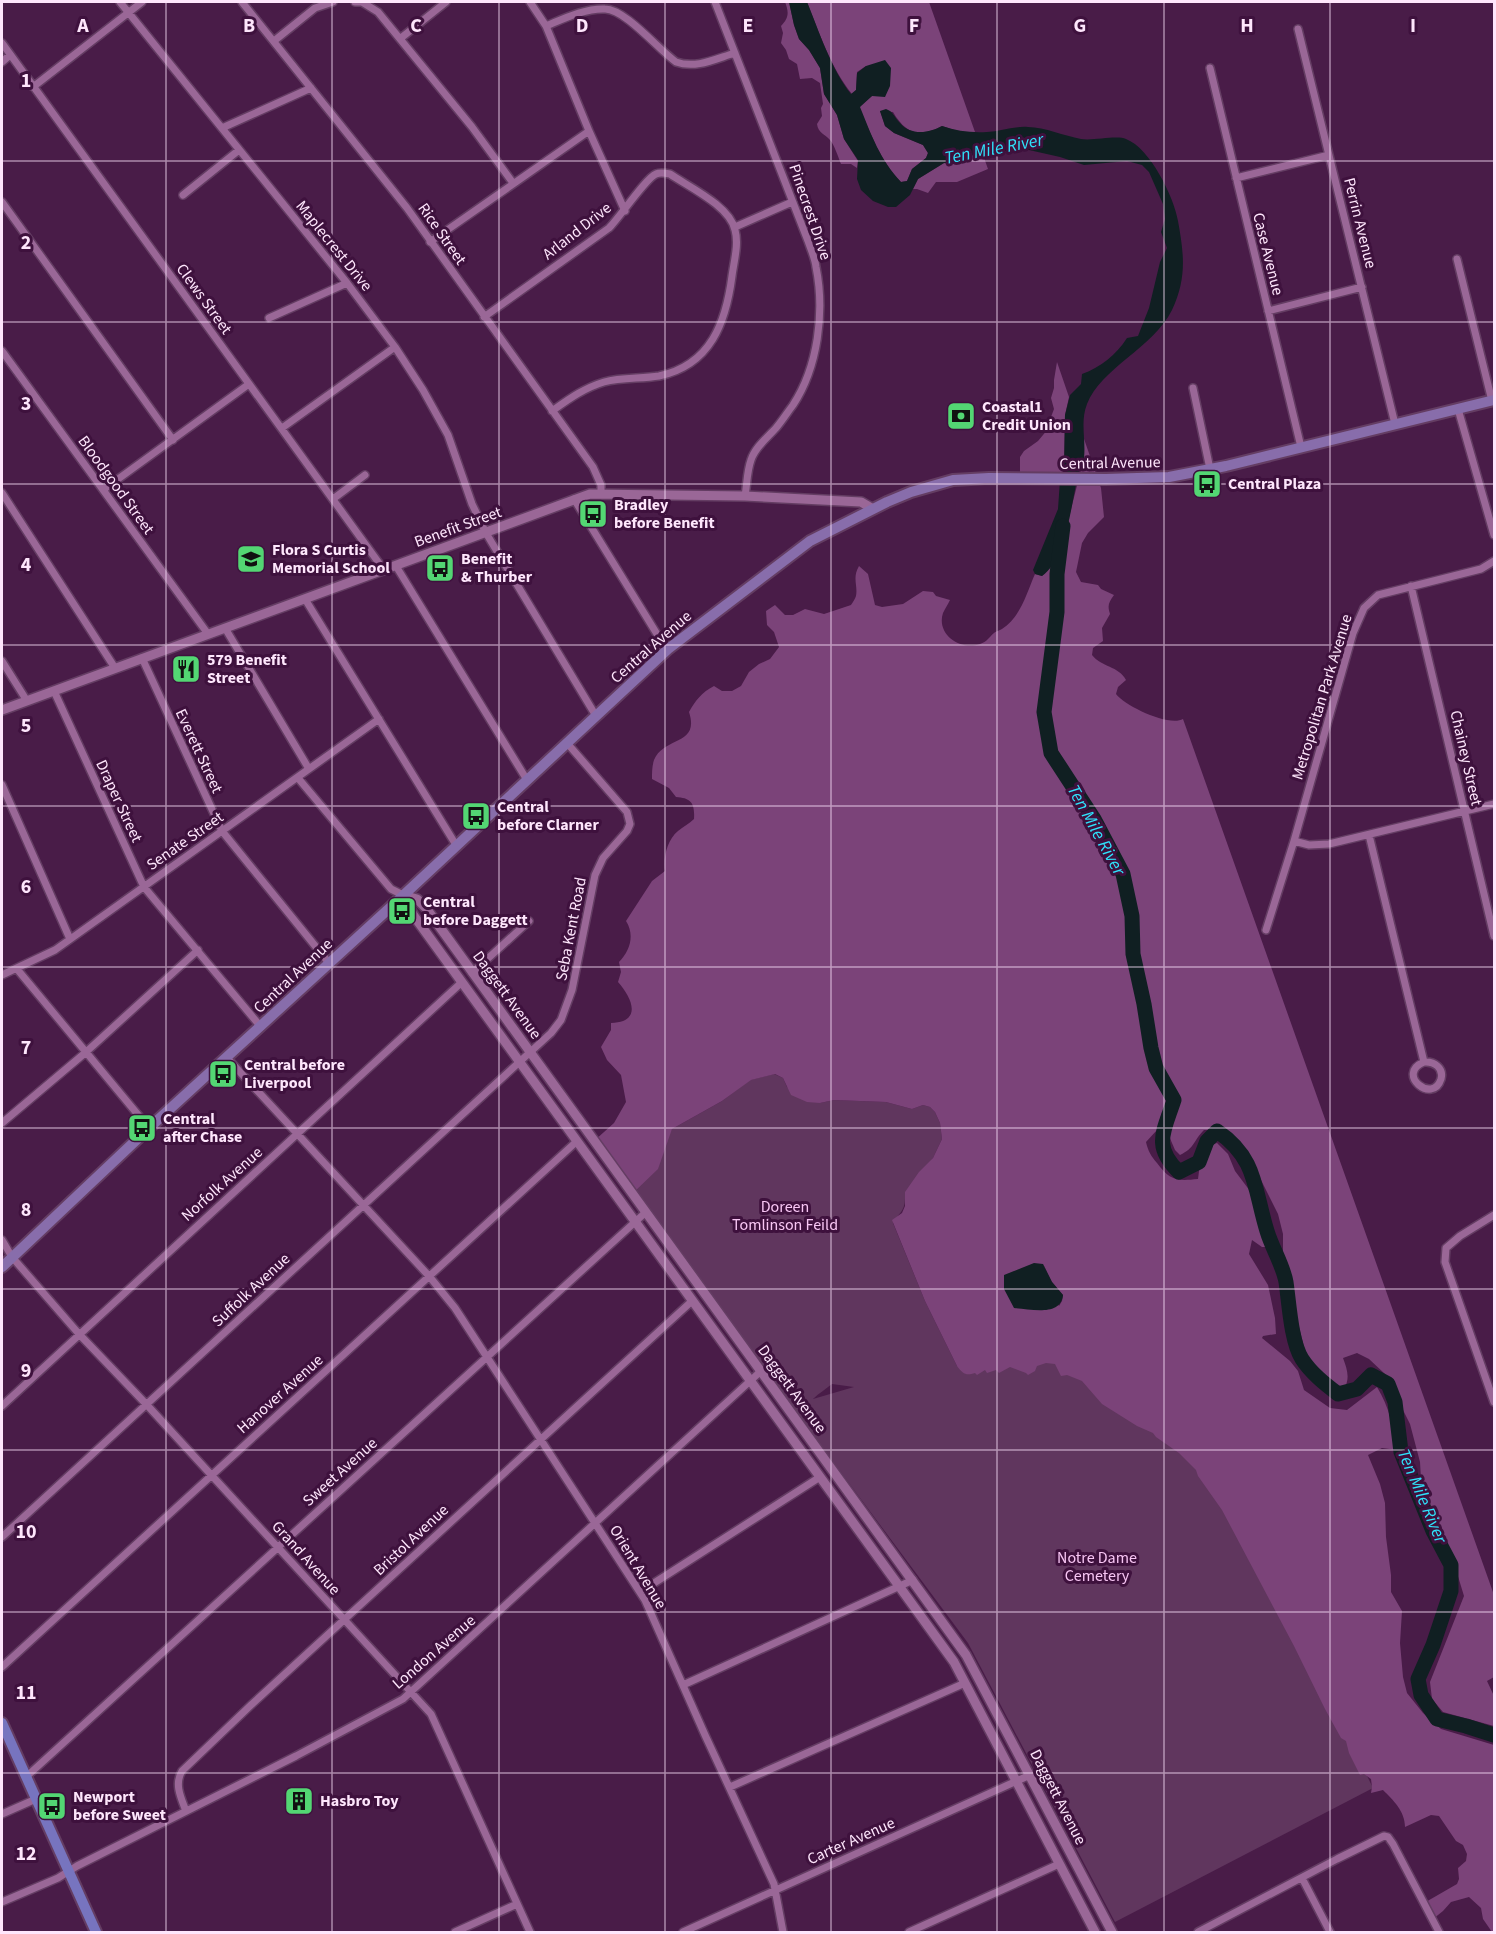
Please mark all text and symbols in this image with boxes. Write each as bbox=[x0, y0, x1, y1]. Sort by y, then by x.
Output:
text: A bbox=[76, 12, 89, 40]
text: B bbox=[243, 12, 255, 40]
text: C bbox=[410, 12, 422, 40]
text: D bbox=[576, 12, 588, 40]
text: E bbox=[743, 12, 753, 40]
text: F bbox=[909, 12, 919, 40]
text: G bbox=[1074, 12, 1086, 40]
text: H bbox=[1240, 12, 1254, 40]
text: I bbox=[1410, 12, 1416, 40]
text: 1 bbox=[21, 67, 31, 95]
water label: Ten Mile River bbox=[942, 127, 1046, 171]
street label: Pinecrest Drive bbox=[783, 161, 837, 263]
street label: Perrin Avenue bbox=[1338, 175, 1382, 271]
street label: Maplecrest Drive bbox=[291, 196, 377, 296]
street label: Arland Drive bbox=[538, 197, 616, 265]
street label: Rice Street bbox=[413, 199, 472, 270]
street label: Case Avenue bbox=[1247, 210, 1289, 298]
text: 2 bbox=[21, 229, 31, 257]
street label: Clews Street bbox=[171, 259, 238, 339]
text: 3 bbox=[21, 390, 31, 418]
place label: Coastal1 Credit Union bbox=[982, 396, 1071, 436]
bank icon: Coastal1 Credit Union bbox=[945, 400, 977, 432]
street label: Bloodgood Street bbox=[73, 431, 160, 539]
street label: Central Avenue bbox=[1059, 451, 1161, 475]
bus stop icon: Central Plaza bbox=[1191, 468, 1223, 500]
place label: Central Plaza bbox=[1228, 473, 1321, 495]
place label: Bradley before Benefit bbox=[614, 494, 715, 534]
bus stop icon: Bradley before Benefit bbox=[577, 498, 609, 530]
street label: Benefit Street bbox=[411, 501, 505, 553]
place label: Flora S Curtis Memorial School bbox=[272, 539, 390, 579]
school or university icon: Flora S Curtis Memorial School bbox=[235, 543, 267, 575]
place label: Benefit & Thurber bbox=[461, 548, 533, 588]
text: 4 bbox=[21, 551, 32, 579]
bus stop icon: Benefit & Thurber bbox=[424, 552, 456, 584]
street label: Central Avenue bbox=[606, 606, 696, 688]
street label: Metropolitan Park Avenue bbox=[1286, 612, 1358, 782]
place label: 579 Benefit Street bbox=[207, 649, 287, 689]
restaurant icon: 579 Benefit Street bbox=[170, 653, 202, 685]
street label: Everett Street bbox=[170, 705, 228, 797]
street label: Chainey Street bbox=[1444, 708, 1488, 808]
text: 5 bbox=[21, 712, 31, 740]
street label: Draper Street bbox=[90, 756, 148, 846]
water label: Ten Mile River bbox=[1061, 780, 1132, 881]
place label: Central before Clarner bbox=[497, 796, 599, 836]
bus stop icon: Central before Clarner bbox=[460, 800, 492, 832]
street label: Senate Street bbox=[142, 806, 228, 876]
text: 6 bbox=[21, 873, 31, 901]
street label: Seba Kent Road bbox=[550, 875, 592, 983]
place label: Central before Daggett bbox=[423, 891, 528, 931]
bus stop icon: Central before Daggett bbox=[386, 895, 418, 927]
street label: Central Avenue bbox=[249, 933, 338, 1019]
street label: Daggett Avenue bbox=[467, 946, 547, 1044]
text: 7 bbox=[21, 1034, 31, 1062]
place label: Central before Liverpool bbox=[244, 1054, 345, 1094]
bus stop icon: Central before Liverpool bbox=[207, 1058, 239, 1090]
place label: Central after Chase bbox=[163, 1108, 242, 1148]
bus stop icon: Central after Chase bbox=[126, 1112, 158, 1144]
street label: Norfolk Avenue bbox=[177, 1142, 267, 1226]
text: 8 bbox=[21, 1196, 31, 1224]
park label: Doreen Tomlinson Feild bbox=[732, 1196, 838, 1236]
street label: Suffolk Avenue bbox=[207, 1248, 295, 1332]
street label: Daggett Avenue bbox=[752, 1340, 832, 1438]
street label: Hanover Avenue bbox=[232, 1349, 328, 1439]
text: 9 bbox=[21, 1357, 31, 1385]
street label: Sweet Avenue bbox=[298, 1432, 382, 1511]
water label: Ten Mile River bbox=[1391, 1445, 1453, 1548]
street label: Bristol Avenue bbox=[368, 1499, 454, 1581]
street label: Grand Avenue bbox=[267, 1516, 345, 1600]
text: 10 bbox=[15, 1518, 37, 1546]
street label: Orient Avenue bbox=[604, 1521, 672, 1613]
park label: Notre Dame Cemetery bbox=[1057, 1547, 1137, 1587]
street label: London Avenue bbox=[388, 1610, 480, 1694]
text: 11 bbox=[15, 1679, 37, 1707]
street label: Daggett Avenue bbox=[1024, 1745, 1092, 1849]
building icon: Hasbro Toy bbox=[283, 1785, 315, 1817]
place label: Newport before Sweet bbox=[73, 1786, 166, 1826]
bus stop icon: Newport before Sweet bbox=[36, 1790, 68, 1822]
place label: Hasbro Toy bbox=[320, 1790, 399, 1812]
street label: Carter Avenue bbox=[804, 1812, 898, 1870]
text: 12 bbox=[15, 1840, 37, 1868]

